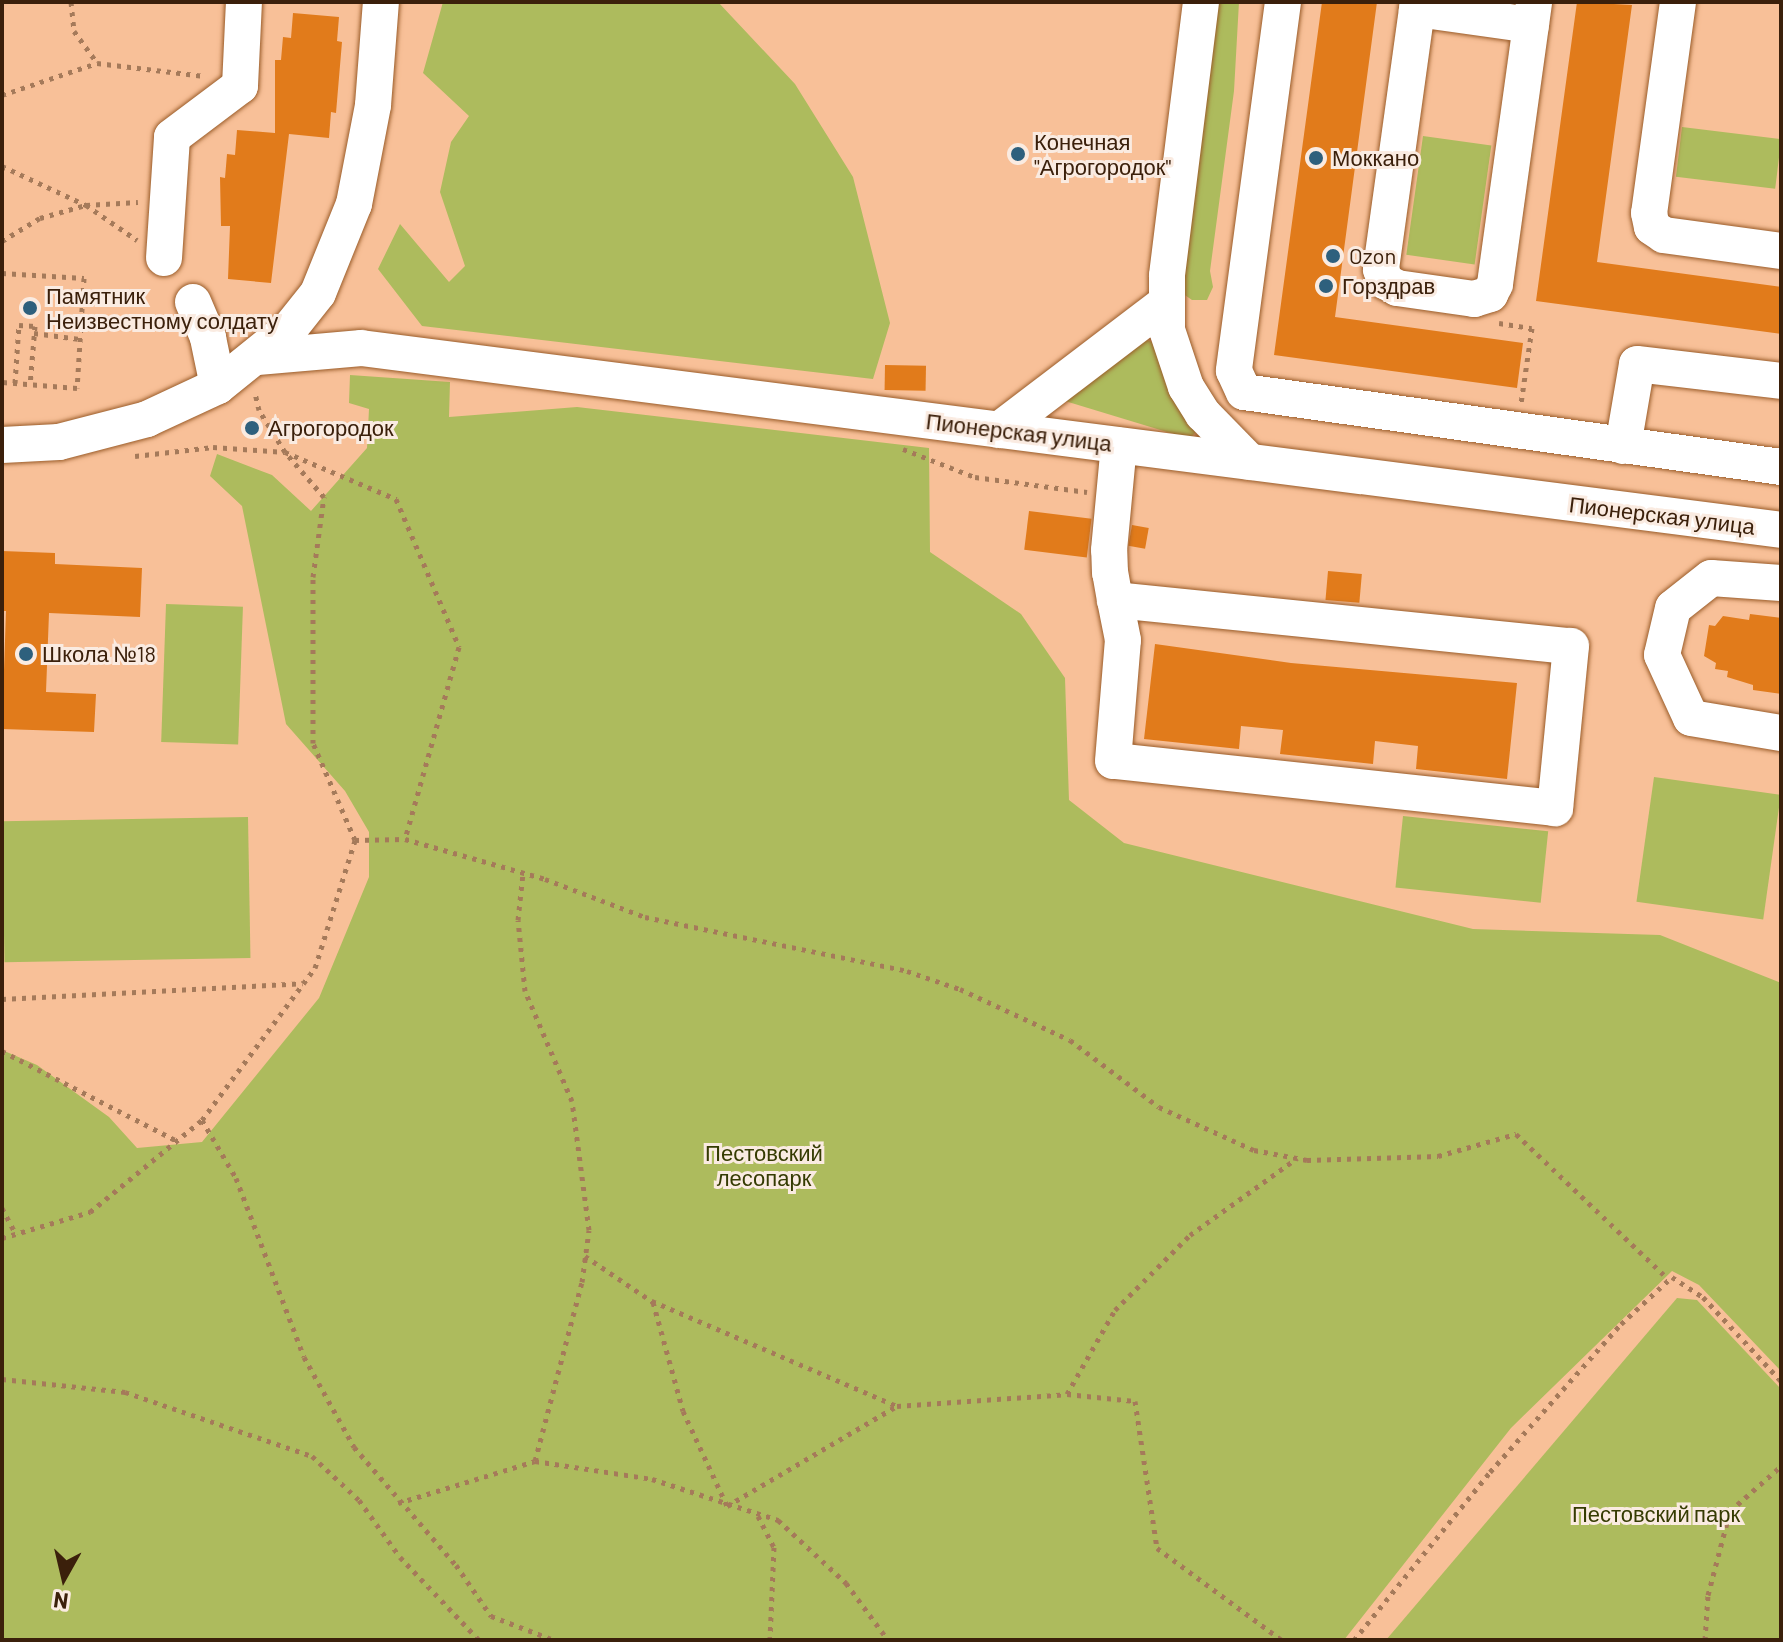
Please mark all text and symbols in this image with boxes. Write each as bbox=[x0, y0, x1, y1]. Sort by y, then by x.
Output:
place label: Конечная "Агрогородок" bbox=[1034, 128, 1171, 180]
marker: Конечная "Агрогородок" bbox=[1009, 145, 1027, 163]
place label: Моккано bbox=[1332, 145, 1419, 171]
marker: Моккано bbox=[1307, 149, 1325, 167]
place label: Ozon bbox=[1349, 243, 1396, 269]
marker: Ozon bbox=[1324, 247, 1342, 265]
place label: Горздрав bbox=[1342, 273, 1435, 299]
marker: Горздрав bbox=[1317, 277, 1335, 295]
place label: Памятник Неизвестному солдату bbox=[46, 282, 278, 334]
marker: Памятник Неизвестному солдату bbox=[21, 299, 39, 317]
street label: Пионерская улица bbox=[925, 407, 1113, 457]
place label: Агрогородок bbox=[268, 415, 394, 441]
marker: Агрогородок bbox=[243, 419, 261, 437]
street label: Пионерская улица bbox=[1568, 490, 1756, 540]
place label: Школа №18 bbox=[42, 641, 156, 667]
marker: Школа №18 bbox=[17, 645, 35, 663]
park label: Пестовский лесопарк bbox=[705, 1139, 823, 1190]
park label: Пестовский парк bbox=[1572, 1501, 1740, 1527]
north arrow bbox=[24, 1538, 104, 1618]
text: N bbox=[52, 1588, 70, 1616]

